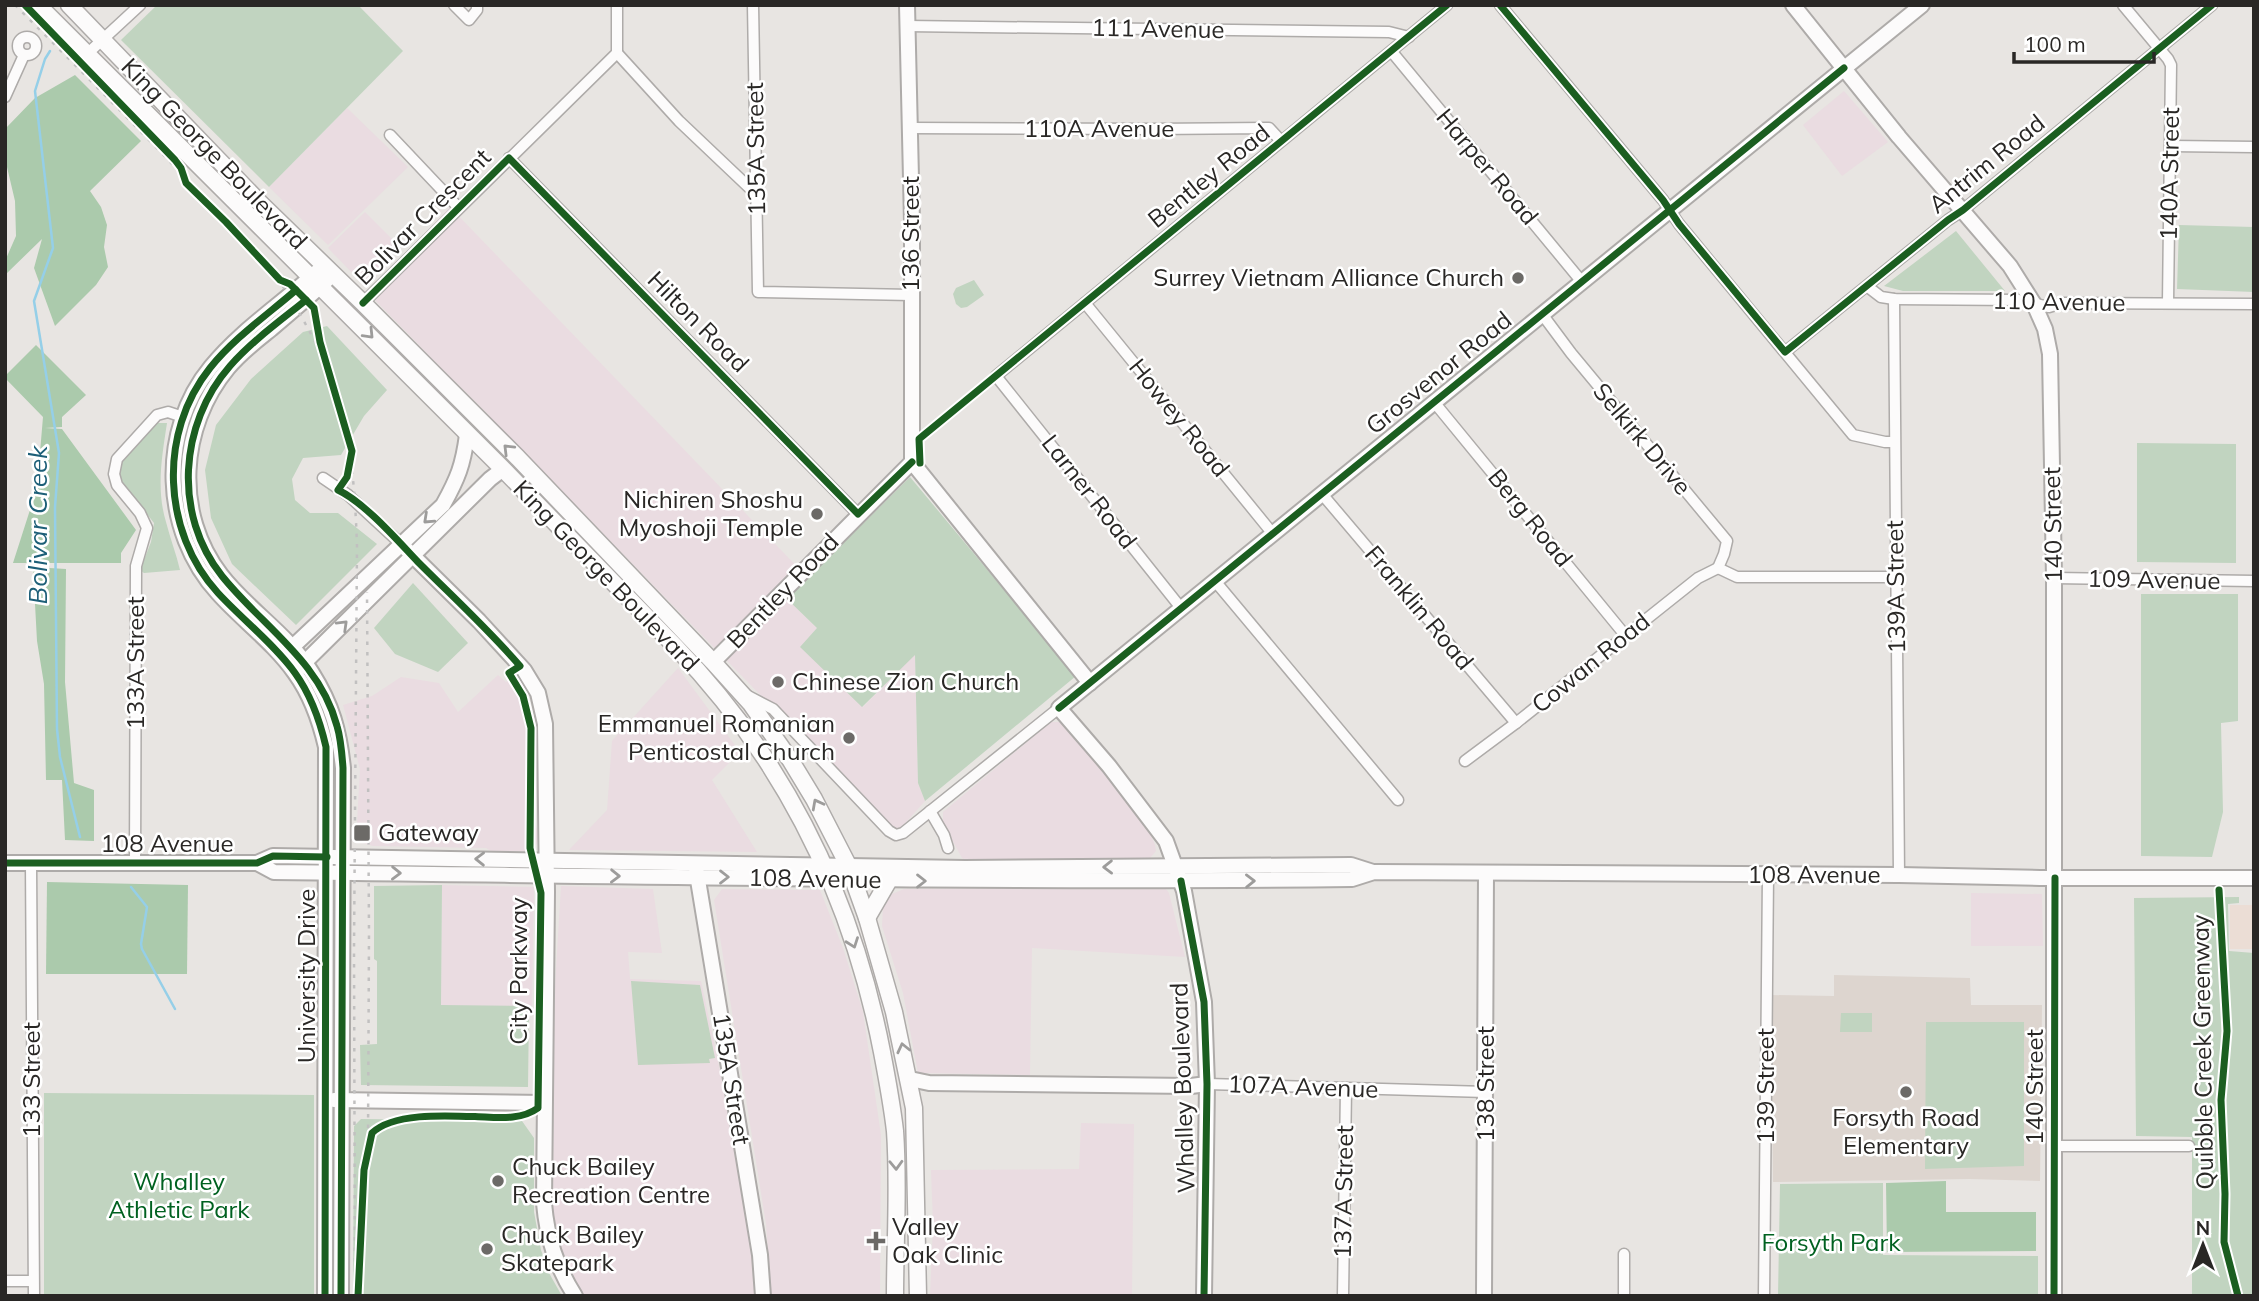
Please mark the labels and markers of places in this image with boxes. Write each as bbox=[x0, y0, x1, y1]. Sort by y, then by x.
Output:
place label: Surrey Vietnam Alliance Church bbox=[1153, 262, 1504, 292]
marker: Surrey Vietnam Alliance Church bbox=[1510, 270, 1526, 286]
place label: Nichiren Shoshu Myoshoji Temple bbox=[619, 484, 803, 542]
marker: Nichiren Shoshu Myoshoji Temple bbox=[809, 506, 825, 522]
place label: Chinese Zion Church bbox=[792, 666, 1019, 696]
marker: Chinese Zion Church bbox=[770, 674, 786, 690]
place label: Emmanuel Romanian Penticostal Church bbox=[598, 708, 835, 766]
marker: Emmanuel Romanian Penticostal Church bbox=[841, 730, 857, 746]
place label: Gateway bbox=[378, 817, 479, 847]
marker: Gateway bbox=[352, 823, 372, 843]
marker: Forsyth Road Elementary bbox=[1898, 1084, 1914, 1100]
place label: Forsyth Road Elementary bbox=[1832, 1102, 1980, 1160]
place label: Chuck Bailey Recreation Centre bbox=[512, 1151, 710, 1209]
marker: Chuck Bailey Recreation Centre bbox=[490, 1173, 506, 1189]
place label: Valley Oak Clinic bbox=[892, 1211, 1003, 1269]
place label: Chuck Bailey Skatepark bbox=[501, 1219, 644, 1277]
marker: Valley Oak Clinic bbox=[866, 1231, 886, 1251]
marker: Chuck Bailey Skatepark bbox=[479, 1241, 495, 1257]

